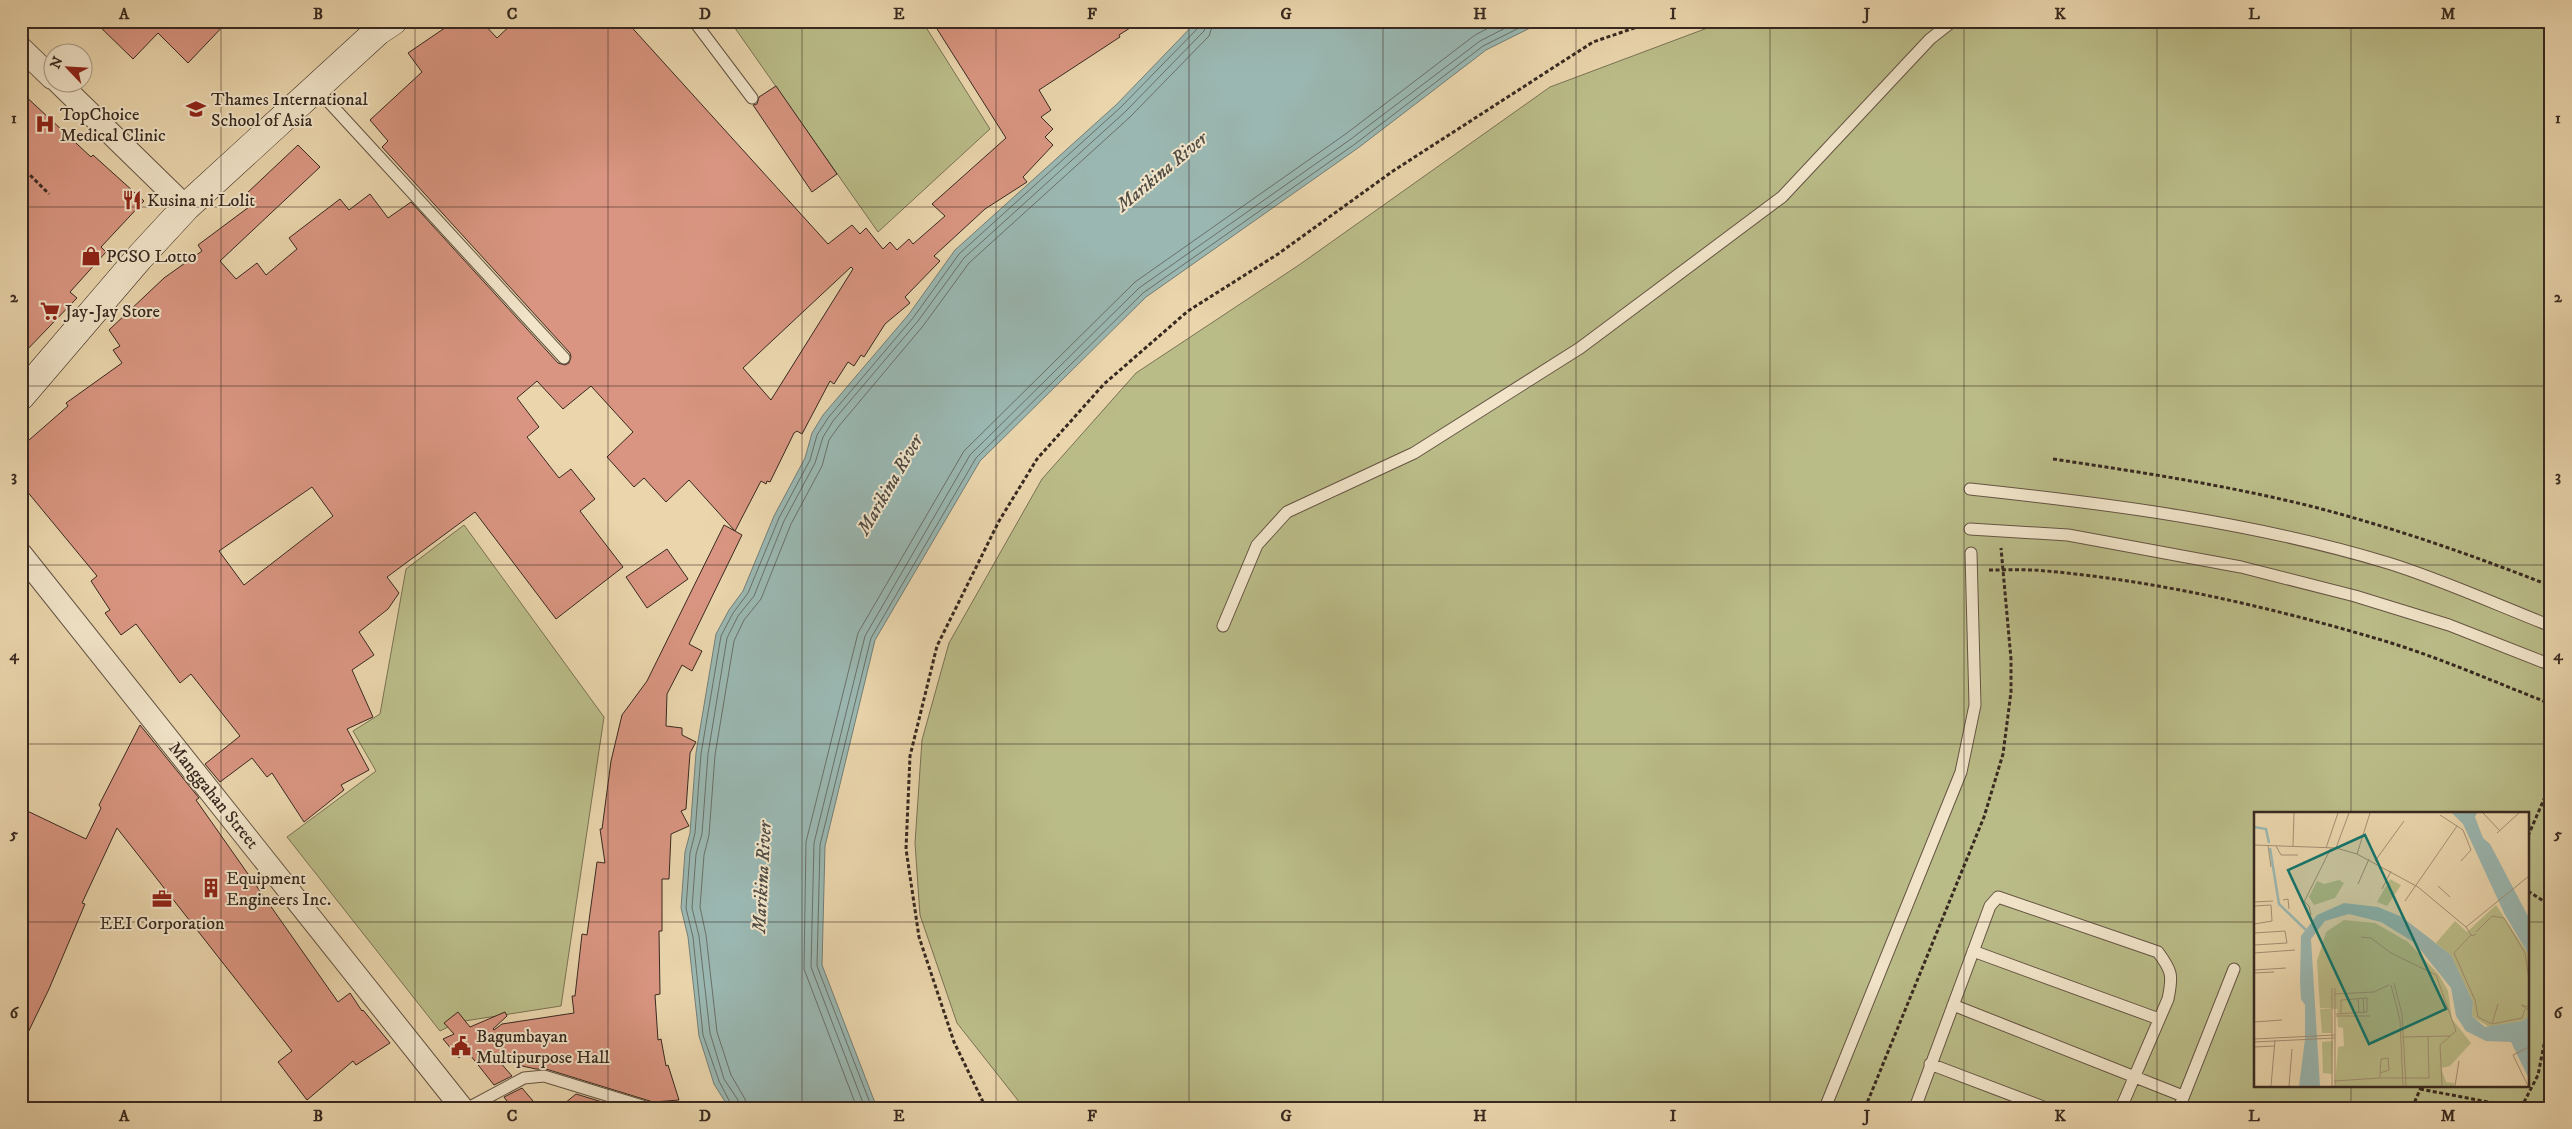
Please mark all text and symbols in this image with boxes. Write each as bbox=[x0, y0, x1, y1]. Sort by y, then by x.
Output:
text: A bbox=[118, 4, 130, 24]
text: B bbox=[313, 4, 323, 24]
text: C bbox=[507, 4, 517, 24]
text: D bbox=[699, 4, 711, 24]
text: E bbox=[893, 4, 905, 24]
text: F bbox=[1087, 4, 1097, 24]
text: G bbox=[1280, 4, 1292, 24]
text: H bbox=[1473, 4, 1487, 24]
text: I bbox=[1670, 4, 1677, 24]
text: J bbox=[1862, 4, 1871, 24]
text: K bbox=[2054, 4, 2066, 24]
text: L bbox=[2248, 4, 2260, 24]
text: M bbox=[2441, 4, 2456, 24]
north arrow bbox=[42, 42, 92, 92]
text: N bbox=[47, 53, 68, 72]
place label: Thames International School of Asia bbox=[211, 89, 368, 132]
school or university icon: Thames International School of Asia bbox=[185, 98, 207, 120]
place label: TopChoice Medical Clinic bbox=[60, 104, 166, 147]
text: 1 bbox=[11, 108, 17, 128]
text: 1 bbox=[2555, 108, 2561, 128]
hospital icon: TopChoice Medical Clinic bbox=[34, 113, 56, 135]
water label: Marikina River bbox=[1110, 126, 1214, 218]
restaurant icon: Kusina ni Lolit bbox=[121, 189, 143, 211]
place label: Kusina ni Lolit bbox=[147, 190, 255, 212]
shop icon: PCSO Lotto bbox=[80, 245, 102, 267]
place label: PCSO Lotto bbox=[106, 246, 197, 268]
text: 2 bbox=[10, 287, 19, 307]
text: 2 bbox=[2554, 287, 2563, 307]
supermarket icon: Jay-Jay Store bbox=[39, 300, 61, 322]
place label: Jay-Jay Store bbox=[63, 301, 160, 323]
water label: Marikina River bbox=[851, 429, 929, 541]
text: 3 bbox=[11, 466, 17, 486]
text: 3 bbox=[2555, 466, 2561, 486]
text: 4 bbox=[8, 645, 19, 665]
text: 4 bbox=[2552, 645, 2563, 665]
street label: Manggahan Street bbox=[163, 738, 263, 854]
inset map bbox=[2254, 812, 2530, 1086]
water label: Marikina River bbox=[748, 818, 777, 936]
text: 5 bbox=[9, 824, 18, 844]
text: 5 bbox=[2553, 824, 2562, 844]
place label: Equipment Engineers Inc. bbox=[226, 868, 331, 911]
building icon: Equipment Engineers Inc. bbox=[200, 877, 222, 899]
office icon: EEI Corporation bbox=[151, 888, 173, 910]
place label: EEI Corporation bbox=[100, 913, 225, 935]
text: 6 bbox=[10, 1003, 20, 1023]
text: 6 bbox=[2554, 1003, 2564, 1023]
place label: Bagumbayan Multipurpose Hall bbox=[476, 1026, 610, 1069]
public building icon: Bagumbayan Multipurpose Hall bbox=[450, 1035, 472, 1057]
text: A bbox=[118, 1106, 130, 1126]
text: B bbox=[313, 1106, 323, 1126]
text: C bbox=[507, 1106, 517, 1126]
text: D bbox=[699, 1106, 711, 1126]
text: E bbox=[893, 1106, 905, 1126]
text: F bbox=[1087, 1106, 1097, 1126]
text: G bbox=[1280, 1106, 1292, 1126]
text: H bbox=[1473, 1106, 1487, 1126]
text: I bbox=[1670, 1106, 1677, 1126]
text: J bbox=[1862, 1106, 1871, 1126]
text: K bbox=[2054, 1106, 2066, 1126]
text: L bbox=[2248, 1106, 2260, 1126]
text: M bbox=[2441, 1106, 2456, 1126]

